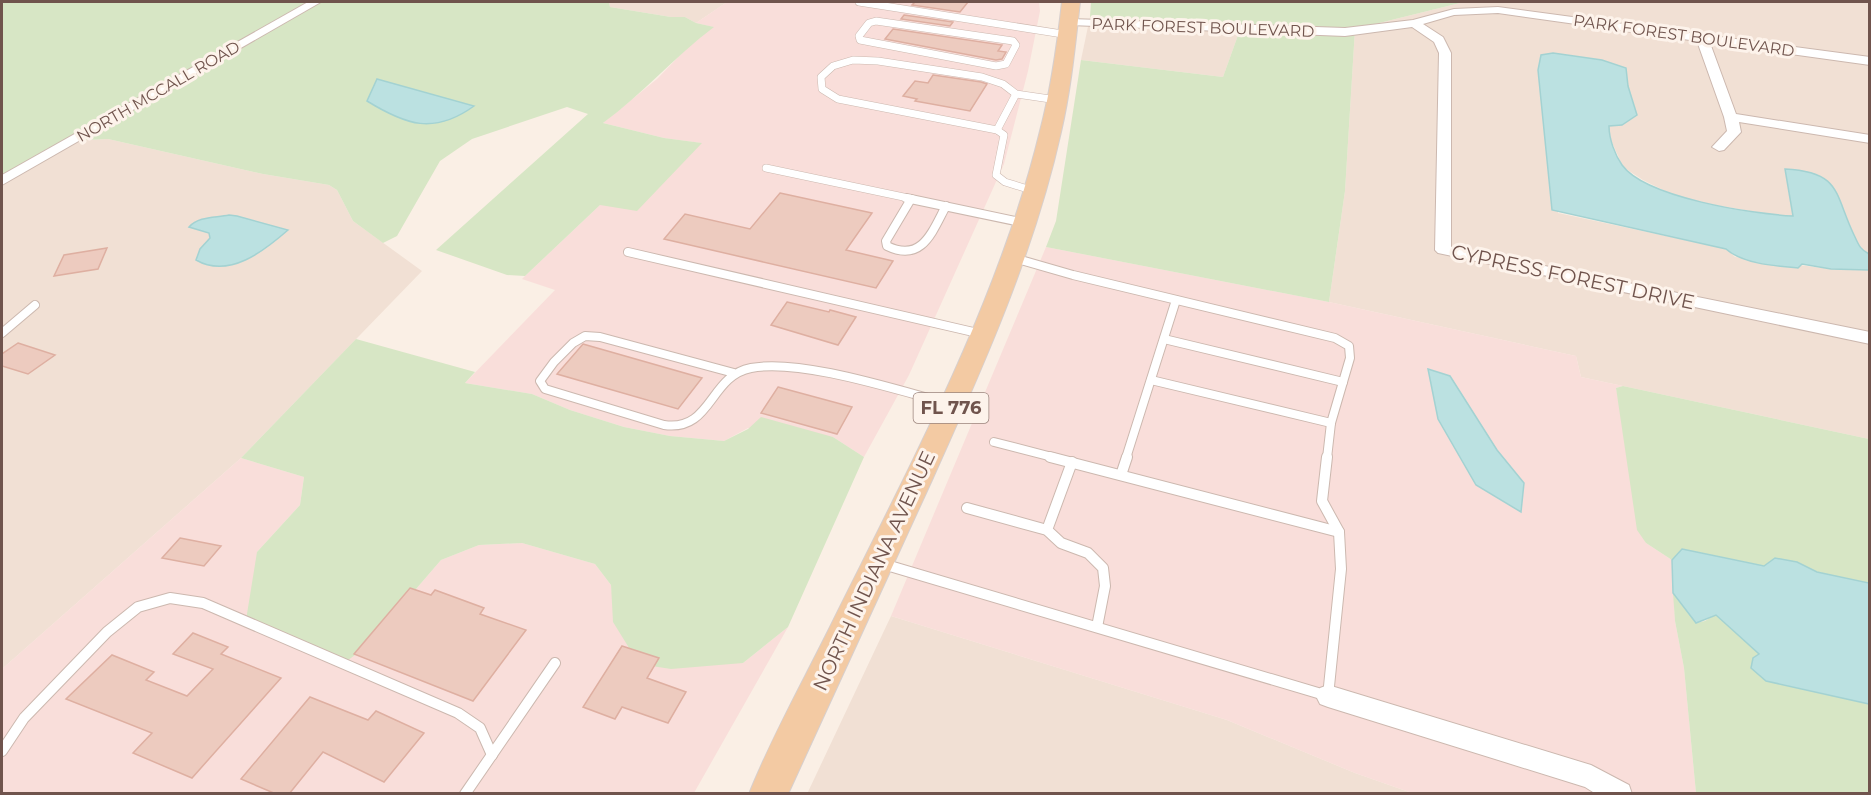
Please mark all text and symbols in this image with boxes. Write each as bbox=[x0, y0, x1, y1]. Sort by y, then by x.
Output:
street label: PARK FOREST BOULEVARD bbox=[1572, 11, 1796, 60]
street label: PARK FOREST BOULEVARD bbox=[1091, 14, 1315, 41]
street label: NORTH MCCALL ROAD bbox=[73, 37, 243, 146]
street label: CYPRESS FOREST DRIVE bbox=[1449, 240, 1697, 314]
road number: FL 776 bbox=[914, 393, 988, 423]
street label: NORTH INDIANA AVENUE bbox=[808, 447, 940, 695]

